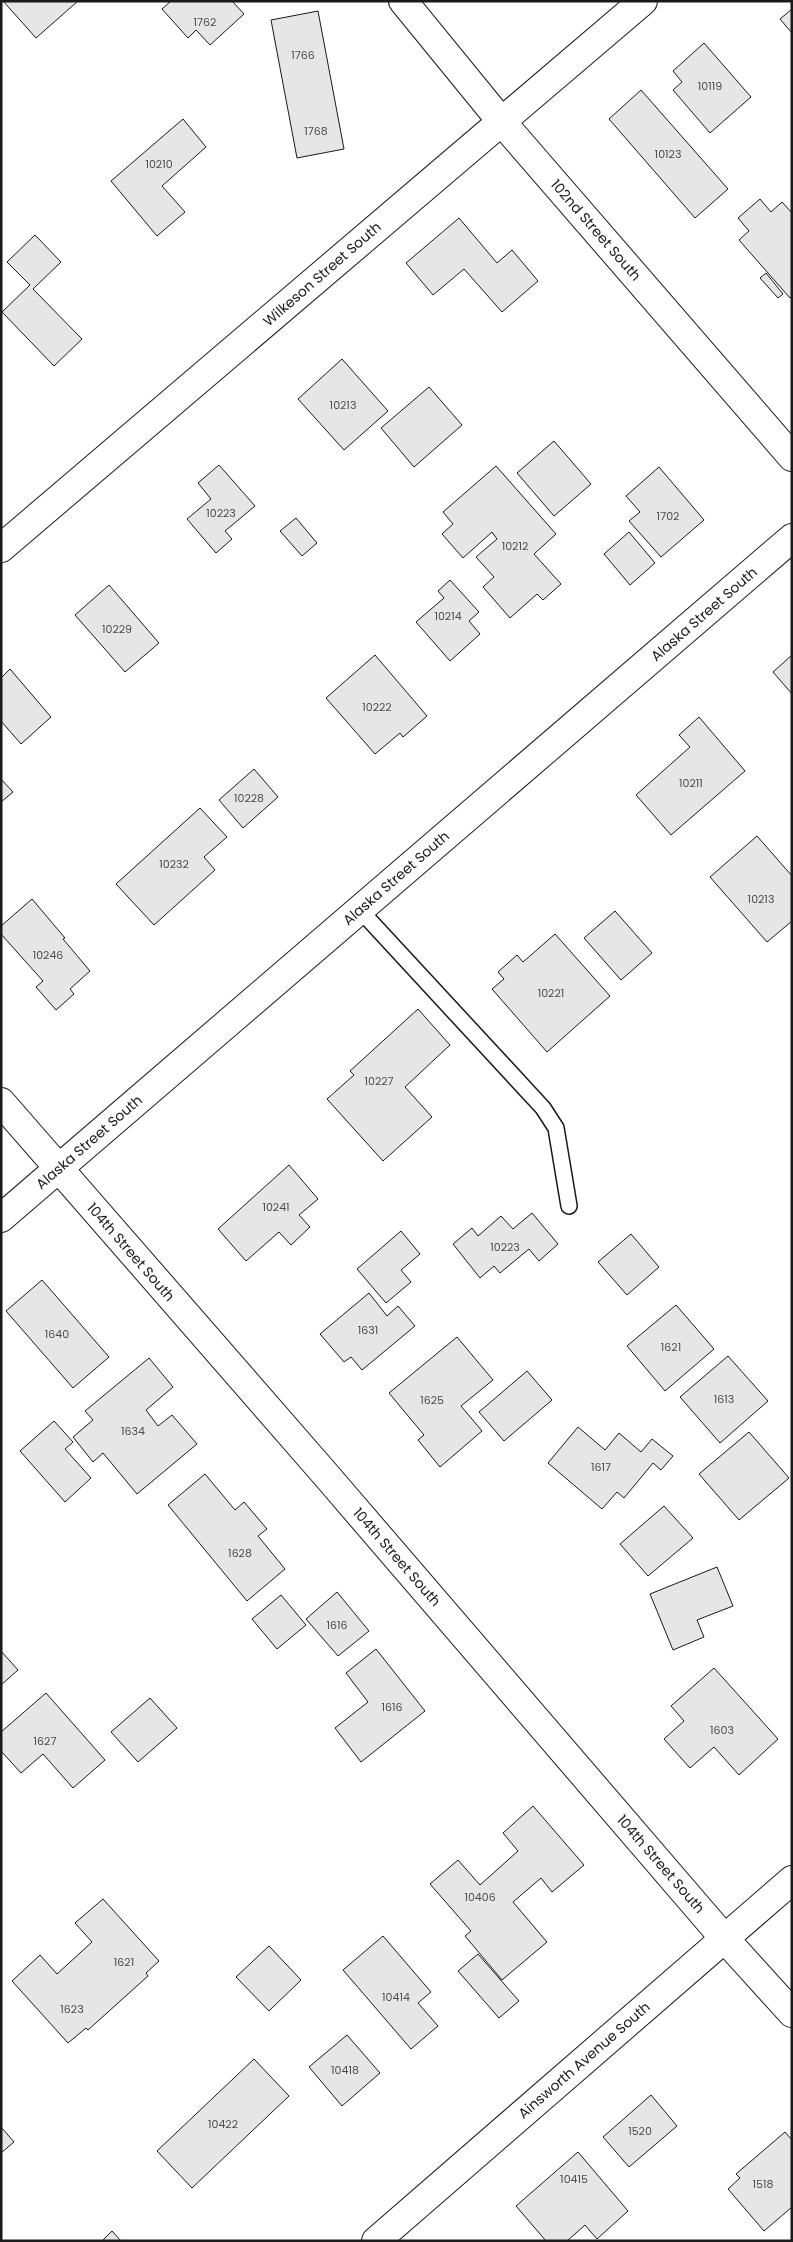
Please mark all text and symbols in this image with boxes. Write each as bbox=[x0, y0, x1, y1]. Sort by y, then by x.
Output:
house number: 1762 bbox=[194, 14, 216, 30]
house number: 1766 bbox=[291, 47, 315, 63]
house number: 10119 bbox=[698, 78, 722, 94]
house number: 1768 bbox=[304, 123, 328, 139]
house number: 10123 bbox=[655, 146, 681, 162]
house number: 10210 bbox=[145, 156, 173, 172]
street label: 102nd Street South bbox=[546, 175, 646, 285]
street label: Wilkeson Street South bbox=[259, 217, 385, 331]
house number: 10213 bbox=[330, 397, 356, 413]
house number: 10223 bbox=[206, 505, 236, 521]
house number: 1702 bbox=[657, 508, 679, 524]
house number: 10212 bbox=[502, 538, 528, 554]
street label: Alaska Street South bbox=[646, 562, 762, 666]
house number: 10214 bbox=[434, 608, 462, 624]
house number: 10229 bbox=[102, 621, 132, 637]
house number: 10222 bbox=[362, 699, 392, 715]
house number: 10211 bbox=[679, 775, 703, 791]
house number: 10228 bbox=[234, 790, 264, 806]
street label: Alaska Street South bbox=[338, 826, 454, 930]
house number: 10232 bbox=[159, 856, 189, 872]
house number: 10213 bbox=[748, 891, 774, 907]
house number: 10246 bbox=[33, 947, 63, 963]
house number: 10221 bbox=[538, 985, 564, 1001]
house number: 10227 bbox=[364, 1073, 394, 1089]
street label: Alaska Street South bbox=[31, 1090, 147, 1194]
street label: 104th Street South bbox=[83, 1198, 179, 1306]
house number: 10241 bbox=[262, 1199, 290, 1215]
house number: 10223 bbox=[490, 1239, 520, 1255]
house number: 1631 bbox=[358, 1322, 378, 1338]
house number: 1640 bbox=[45, 1326, 69, 1342]
house number: 1621 bbox=[661, 1339, 681, 1355]
house number: 1613 bbox=[714, 1391, 734, 1407]
house number: 1625 bbox=[420, 1392, 444, 1408]
house number: 1634 bbox=[121, 1423, 145, 1439]
house number: 1617 bbox=[591, 1459, 611, 1475]
street label: 104th Street South bbox=[349, 1503, 445, 1611]
house number: 1628 bbox=[228, 1545, 252, 1561]
house number: 1616 bbox=[326, 1617, 348, 1633]
house number: 1616 bbox=[381, 1699, 403, 1715]
house number: 1603 bbox=[710, 1722, 734, 1738]
house number: 1627 bbox=[34, 1733, 56, 1749]
street label: 104th Street South bbox=[613, 1810, 709, 1918]
house number: 10406 bbox=[464, 1889, 496, 1905]
house number: 1621 bbox=[114, 1954, 134, 1970]
house number: 10414 bbox=[382, 1989, 410, 2005]
street label: Ainsworth Avenue South bbox=[514, 1997, 654, 2123]
house number: 1623 bbox=[60, 2001, 84, 2017]
house number: 10418 bbox=[331, 2062, 359, 2078]
house number: 10422 bbox=[208, 2116, 238, 2132]
house number: 1520 bbox=[628, 2123, 652, 2139]
house number: 10415 bbox=[560, 2171, 588, 2187]
house number: 1518 bbox=[753, 2176, 774, 2192]

